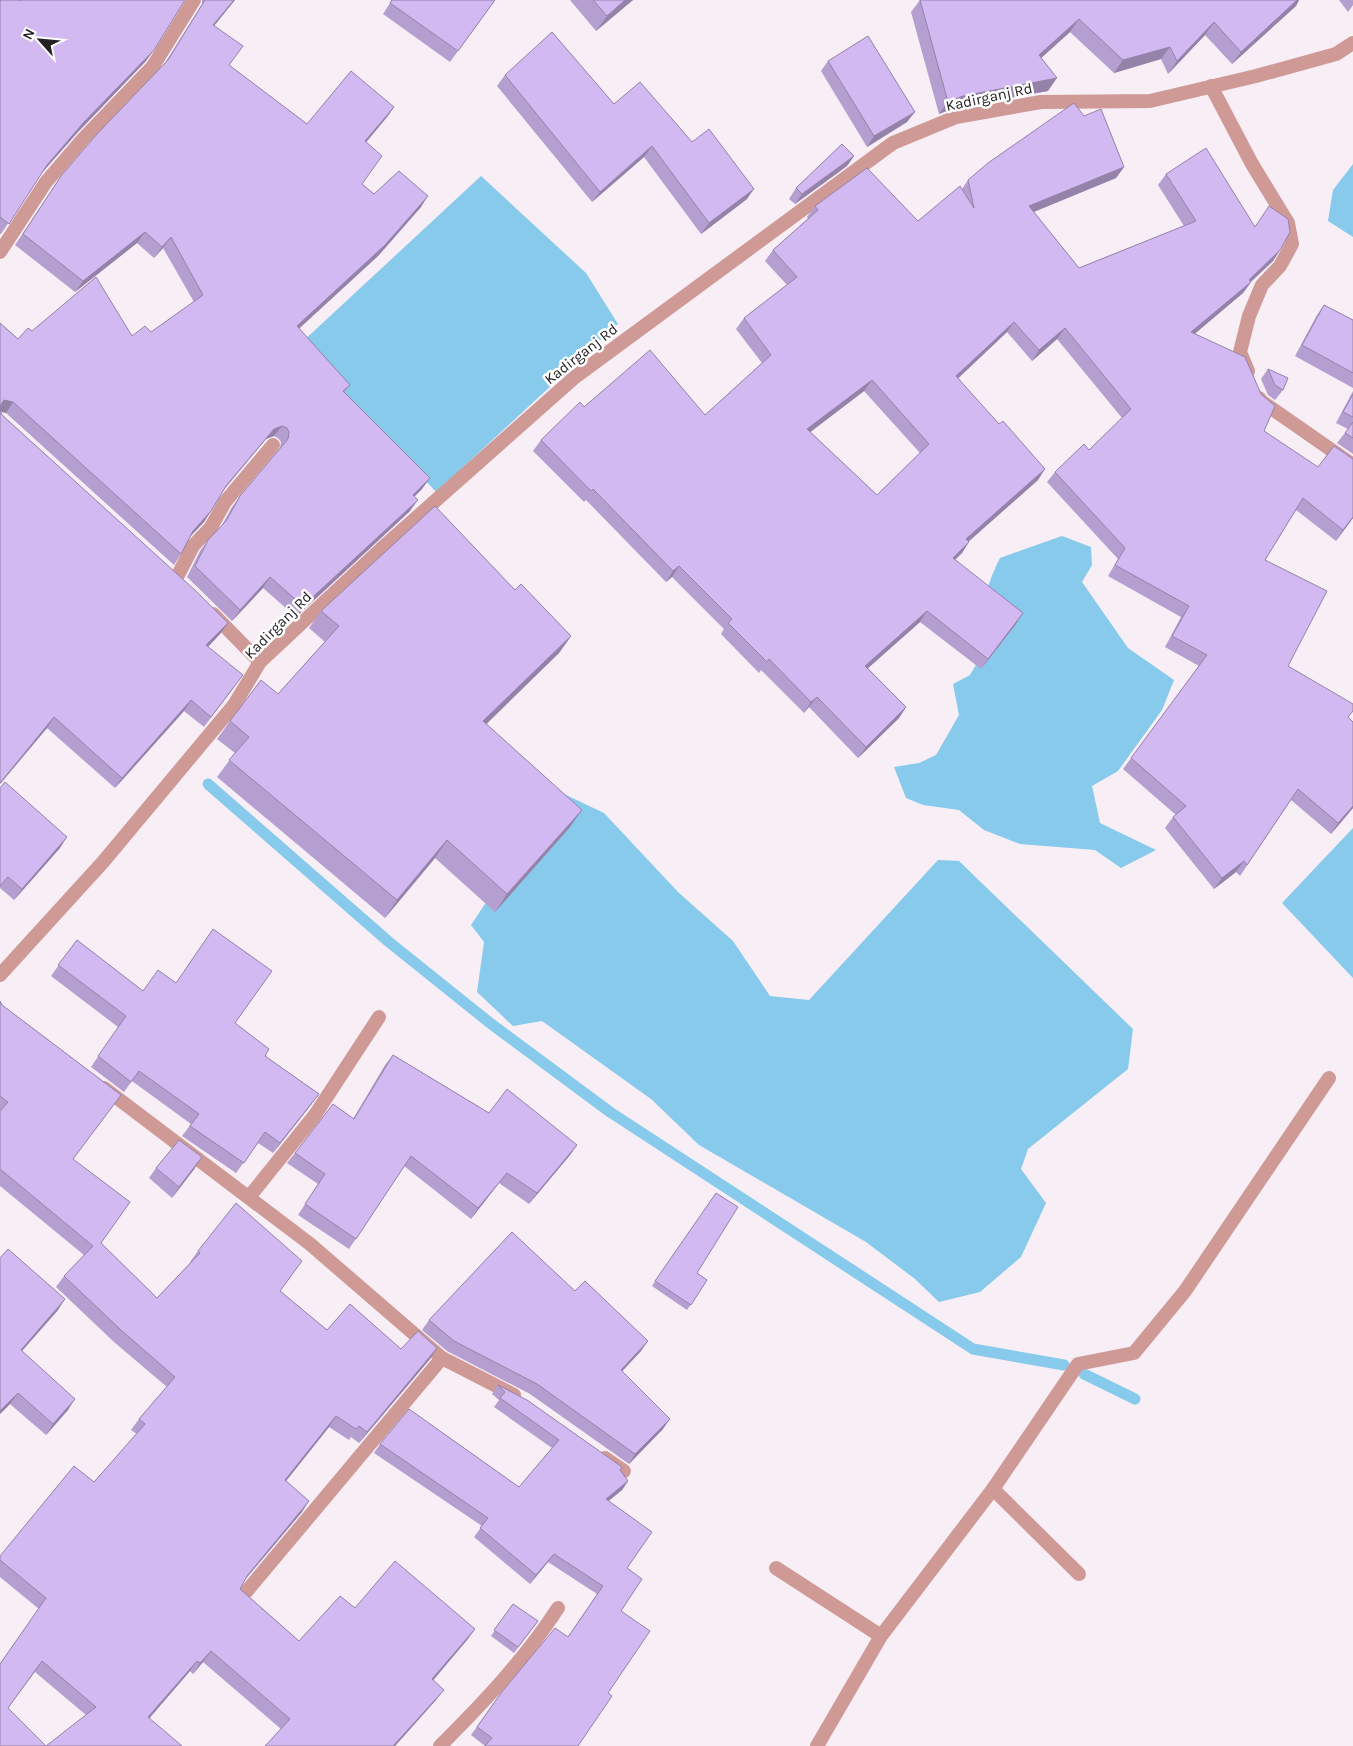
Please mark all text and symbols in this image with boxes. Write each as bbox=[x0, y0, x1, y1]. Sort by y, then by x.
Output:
north arrow bbox=[15, 15, 65, 65]
text: N bbox=[19, 26, 39, 43]
street label: Kadirganj Rd bbox=[944, 79, 1034, 115]
street label: Kadirganj Rd bbox=[541, 320, 621, 388]
street label: Kadirganj Rd bbox=[241, 588, 315, 662]

